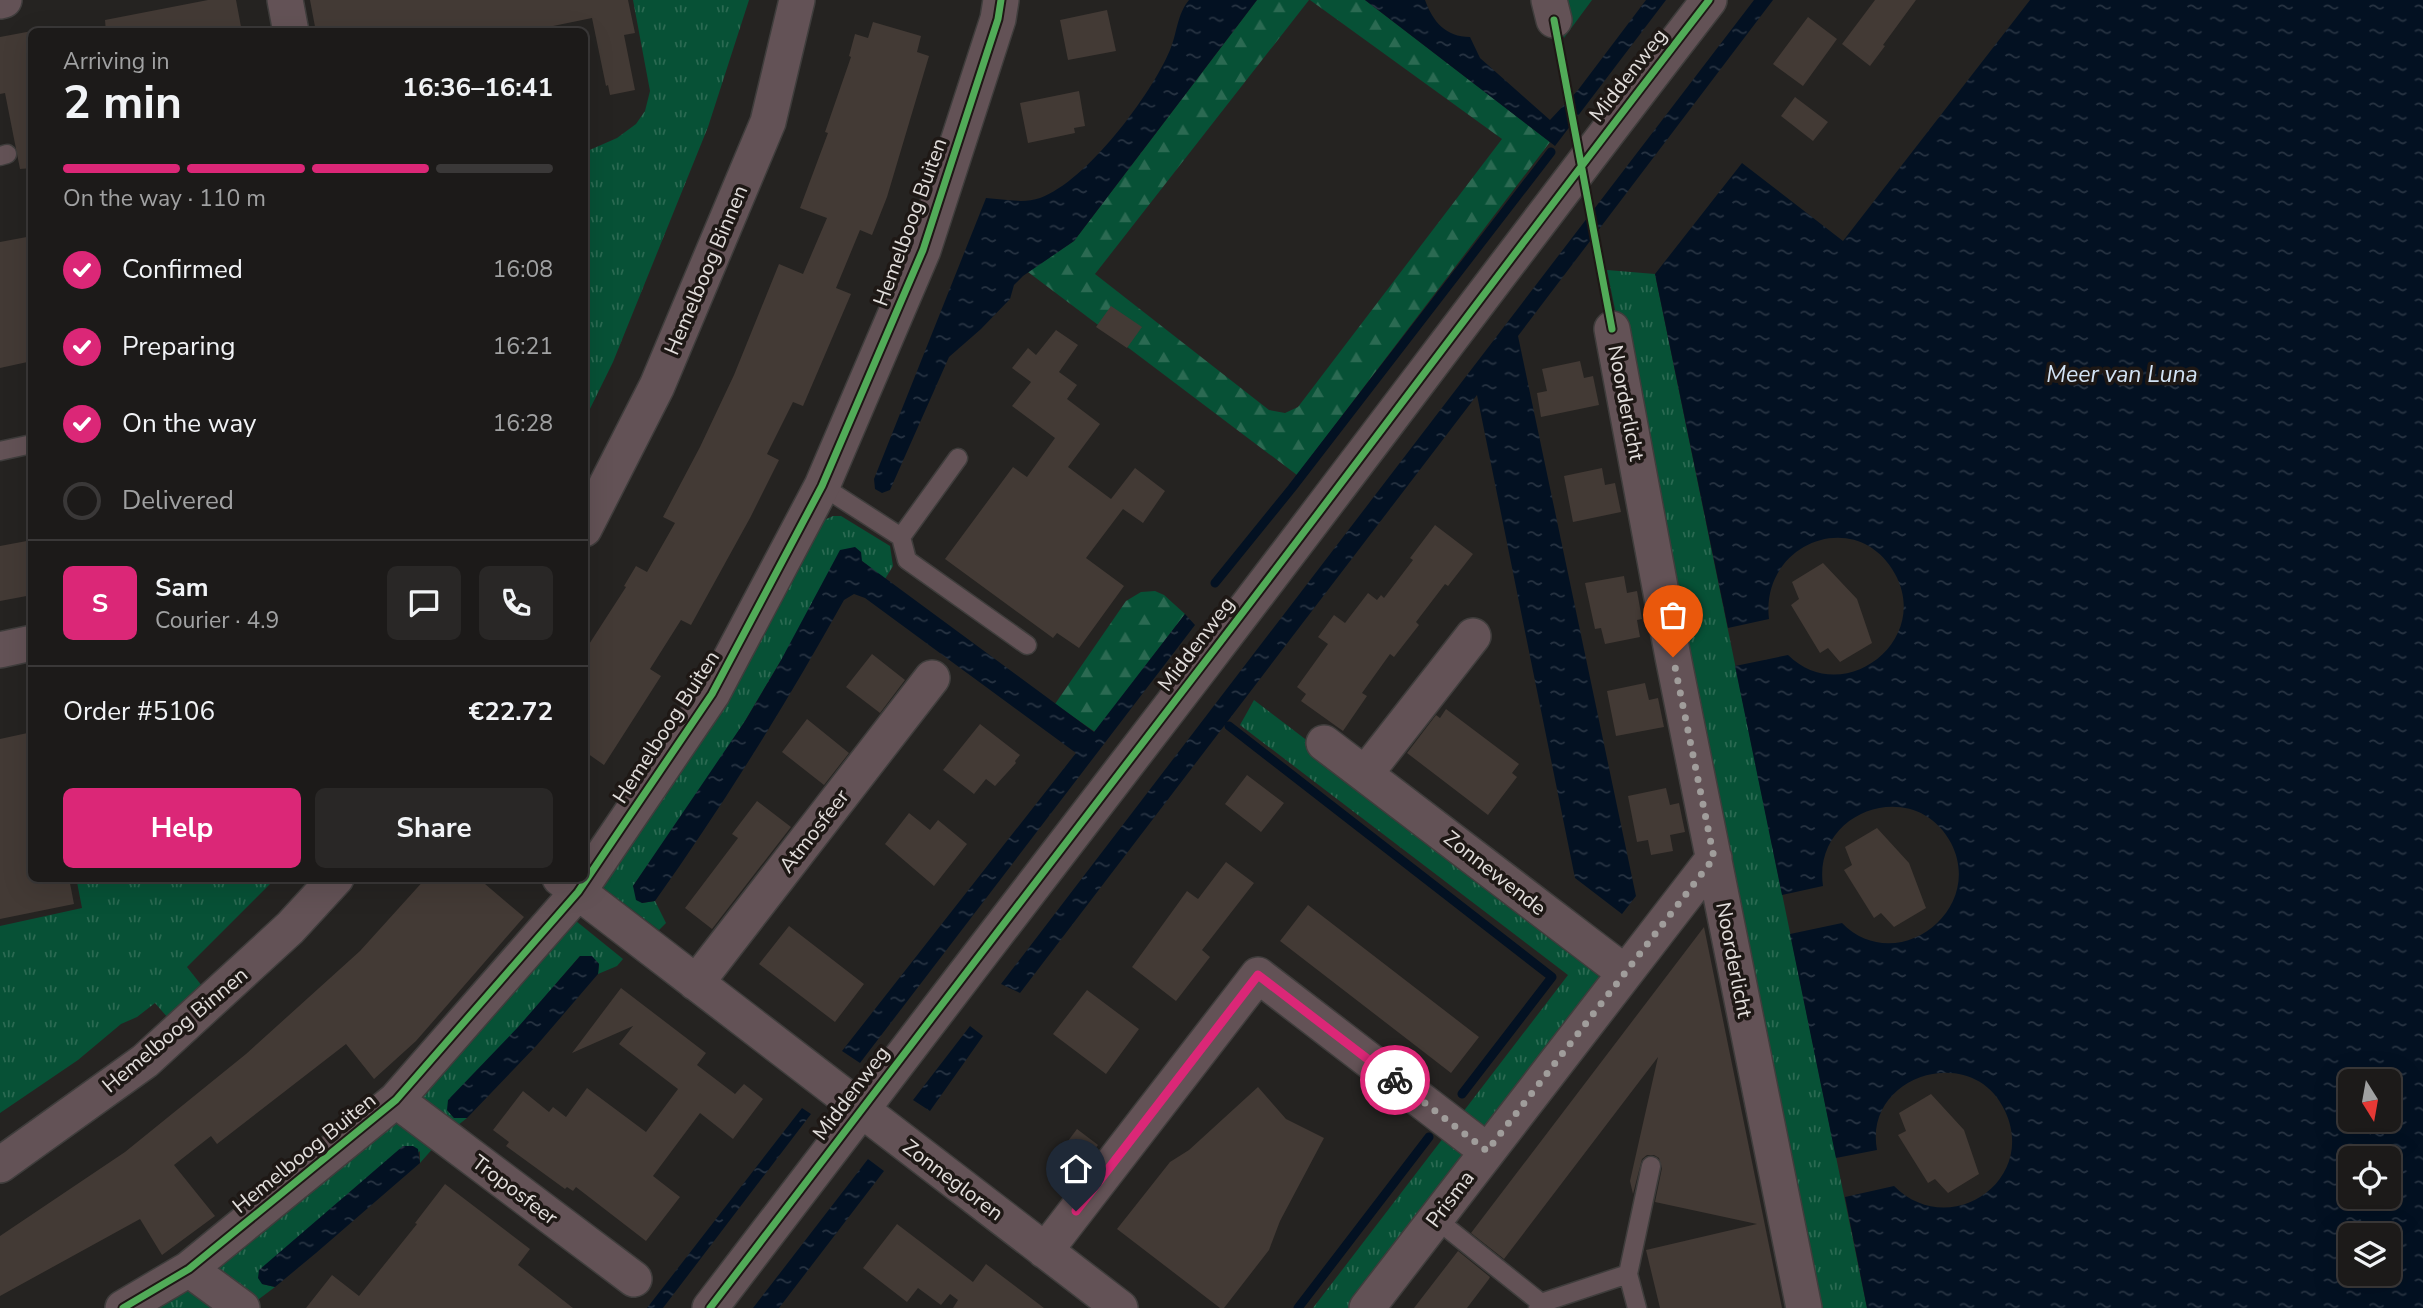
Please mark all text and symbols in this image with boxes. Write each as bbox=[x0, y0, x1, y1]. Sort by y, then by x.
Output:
street label: Middenweg bbox=[1583, 23, 1673, 127]
text: Arriving in bbox=[63, 46, 170, 77]
text: 16:36–16:41 bbox=[402, 70, 553, 105]
text: 2 min bbox=[63, 71, 182, 134]
street label: Hemelboog Buiten bbox=[867, 134, 953, 310]
street label: Hemelboog Binnen bbox=[658, 181, 754, 359]
text: On the way · 110 m bbox=[63, 183, 266, 214]
icon: check bbox=[63, 251, 101, 289]
text: Confirmed bbox=[122, 252, 243, 287]
text: 16:08 bbox=[493, 254, 553, 285]
icon: check bbox=[63, 328, 101, 366]
text: Preparing bbox=[122, 329, 235, 364]
text: 16:21 bbox=[493, 331, 553, 362]
street label: Noorderlicht bbox=[1601, 343, 1651, 464]
water label: Meer van Luna bbox=[2046, 359, 2198, 390]
icon: check bbox=[63, 405, 101, 443]
text: On the way bbox=[122, 406, 256, 441]
text: 16:28 bbox=[493, 408, 553, 439]
text: Delivered bbox=[122, 483, 234, 518]
button: chat bbox=[387, 566, 461, 640]
button: phone bbox=[479, 566, 553, 640]
text: Sam bbox=[155, 570, 208, 605]
pin bbox=[1643, 585, 1703, 657]
text: S bbox=[92, 586, 108, 621]
street label: Middenweg bbox=[1151, 591, 1241, 697]
icon: bag bbox=[1654, 596, 1692, 634]
text: Courier · 4.9 bbox=[155, 605, 279, 636]
street label: Hemelboog Buiten bbox=[606, 645, 726, 809]
text: Order #5106 bbox=[63, 694, 215, 729]
text: €22.72 bbox=[469, 694, 553, 729]
street label: Atmosfeer bbox=[773, 783, 856, 879]
button: Help bbox=[63, 788, 301, 868]
button: Share bbox=[315, 788, 553, 868]
street label: Zonnewende bbox=[1438, 824, 1552, 922]
street label: Noorderlicht bbox=[1709, 900, 1759, 1021]
street label: Hemelboog Binnen bbox=[96, 961, 254, 1099]
street label: Middenweg bbox=[806, 1040, 896, 1146]
courier bbox=[1360, 1045, 1430, 1115]
icon: bike bbox=[1376, 1061, 1414, 1099]
north arrow bbox=[2338, 1069, 2401, 1132]
map controls bbox=[2338, 1069, 2401, 1286]
street label: Hemelboog Buiten bbox=[226, 1086, 382, 1220]
street label: Zonnegloren bbox=[897, 1133, 1009, 1227]
pin bbox=[1046, 1139, 1106, 1211]
button: locate bbox=[2338, 1146, 2401, 1209]
street label: Troposfeer bbox=[466, 1149, 564, 1232]
icon: home bbox=[1057, 1150, 1095, 1188]
street label: Prisma bbox=[1419, 1165, 1481, 1233]
button: layers bbox=[2338, 1223, 2401, 1286]

